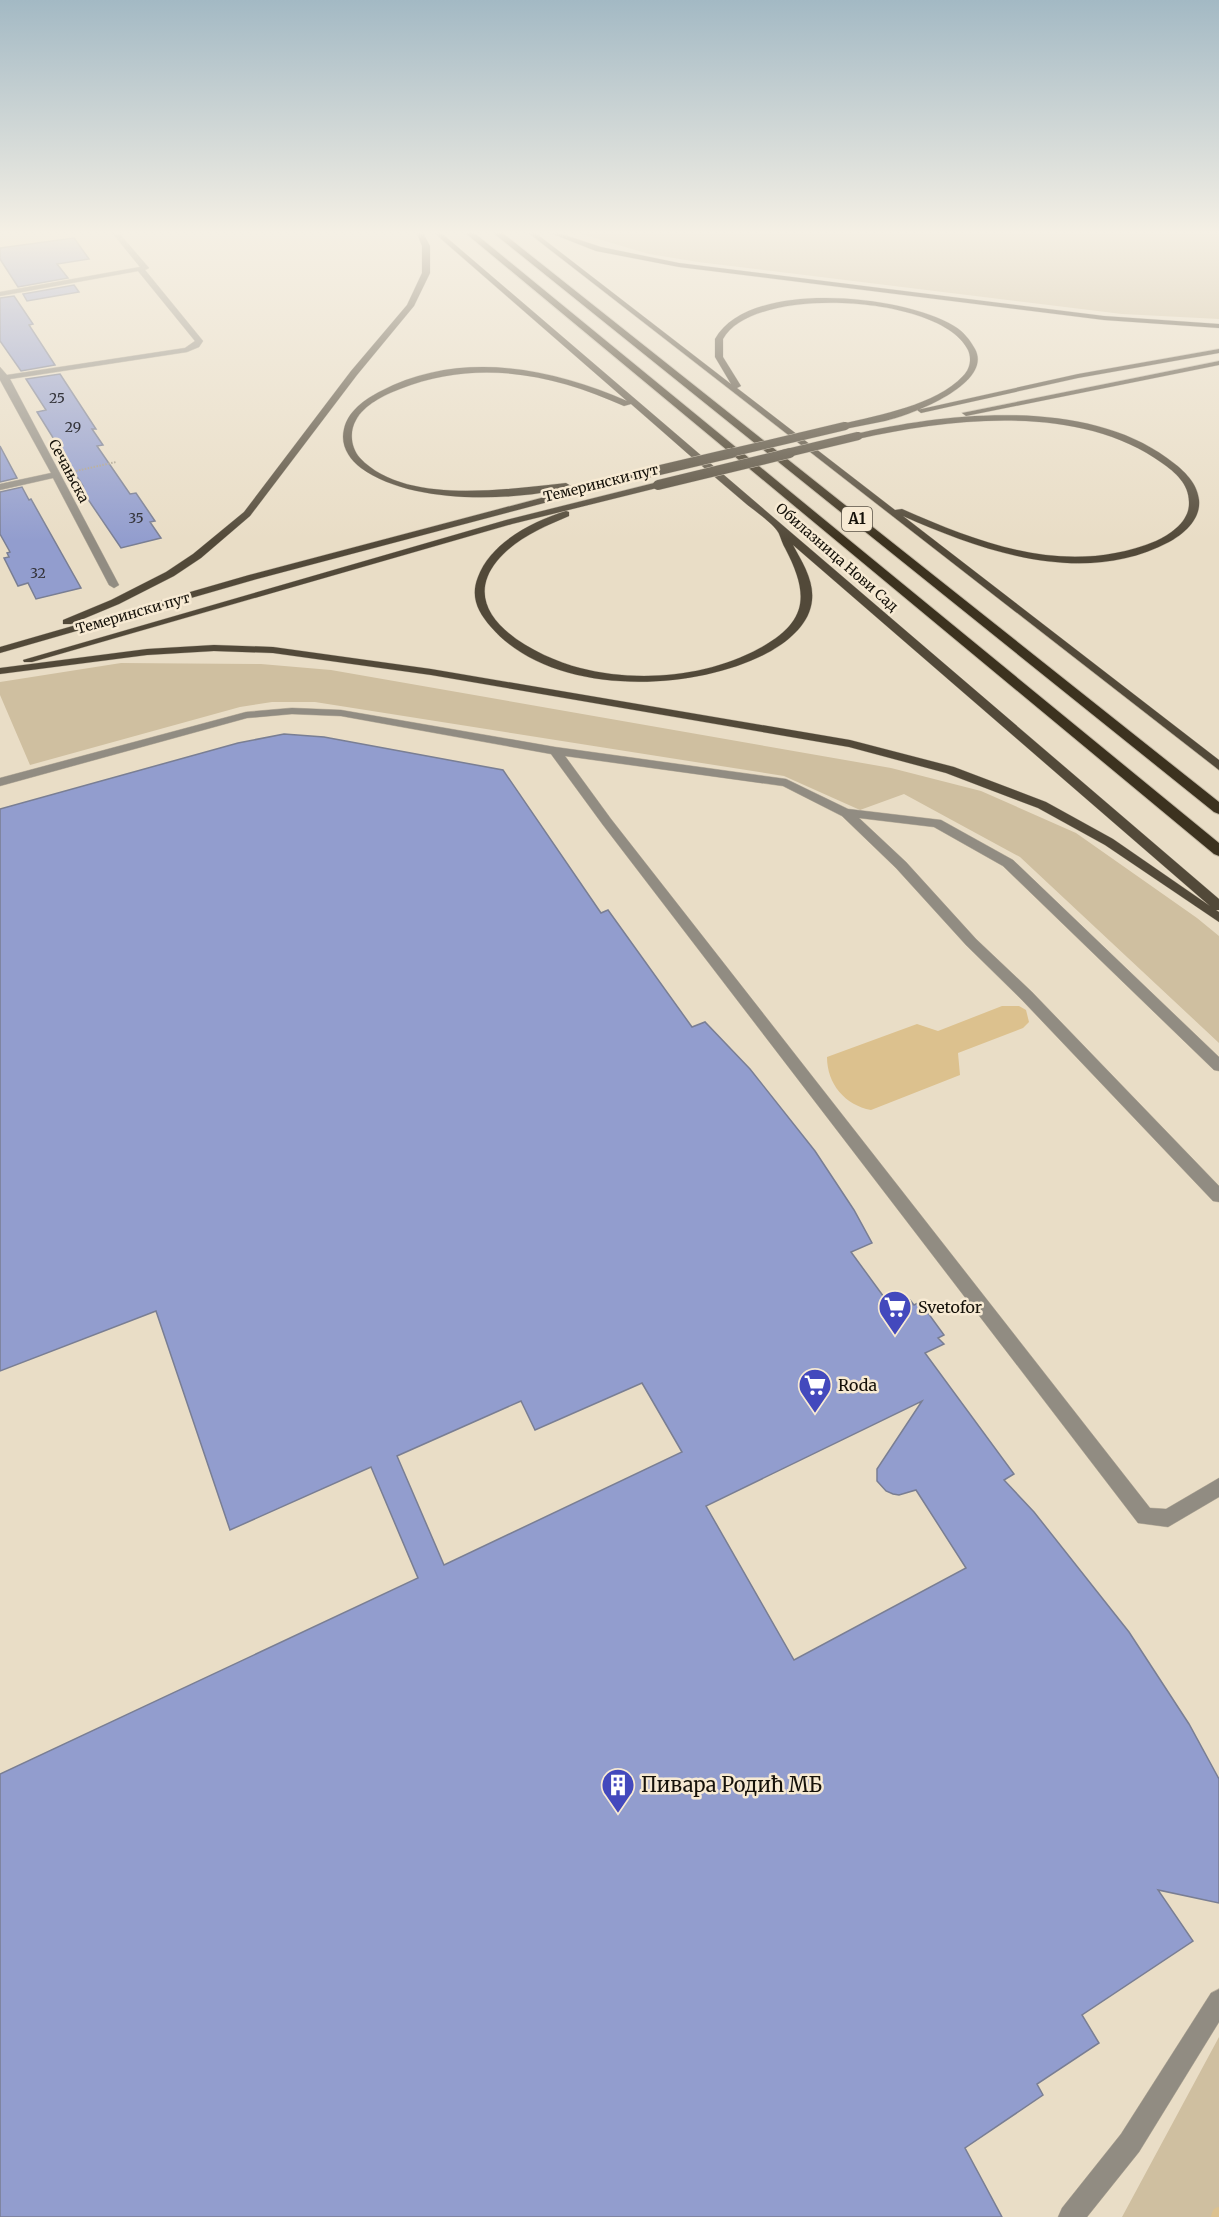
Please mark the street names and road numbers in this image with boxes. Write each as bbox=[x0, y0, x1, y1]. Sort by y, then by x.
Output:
street label: Сечањска bbox=[45, 436, 93, 506]
street label: Темерински пут bbox=[542, 460, 661, 506]
street label: Обилазница Нови Сад bbox=[772, 499, 902, 615]
road number: A1 bbox=[842, 507, 872, 531]
street label: Темерински пут bbox=[74, 588, 193, 638]

